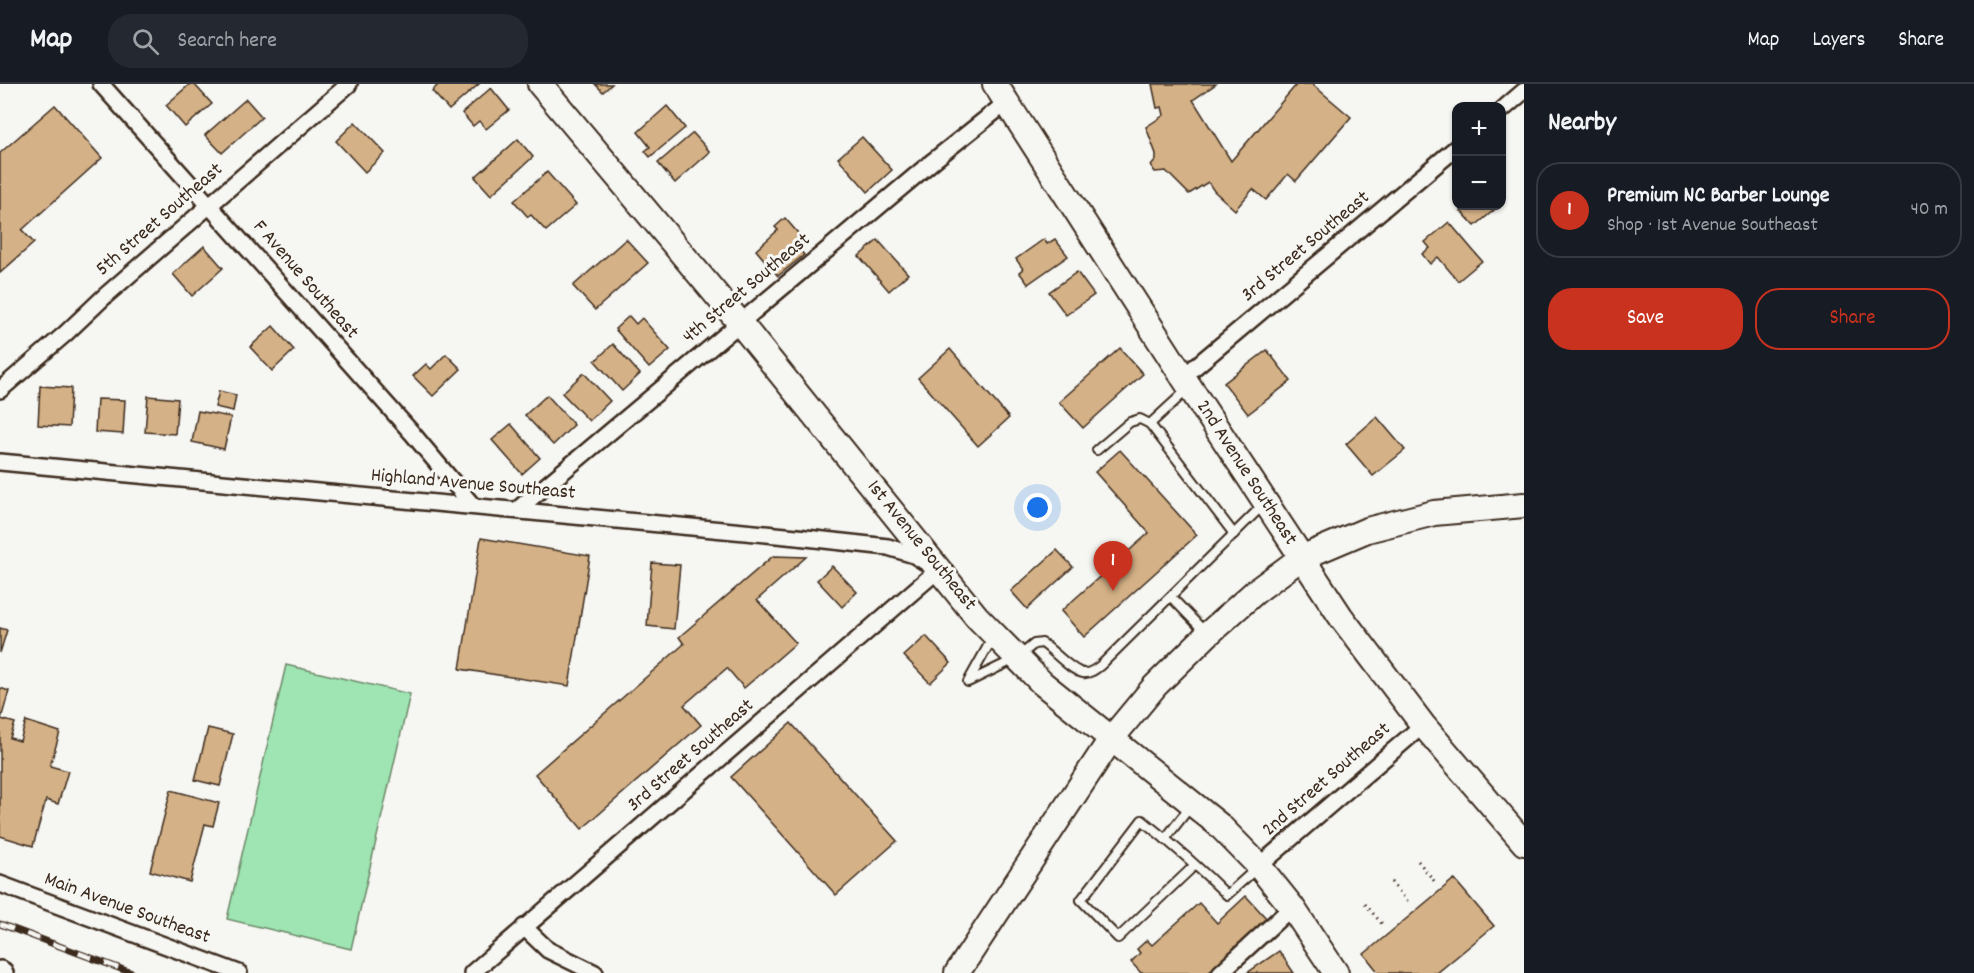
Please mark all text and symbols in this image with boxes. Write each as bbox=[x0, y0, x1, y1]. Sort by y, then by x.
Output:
search box bbox=[108, 14, 528, 68]
text: Map bbox=[30, 21, 72, 61]
icon: search bbox=[129, 25, 162, 58]
text: Search here bbox=[177, 26, 277, 57]
text: Map bbox=[1748, 26, 1779, 56]
text: Layers bbox=[1812, 26, 1865, 56]
text: Share bbox=[1898, 26, 1944, 56]
map controls bbox=[1452, 102, 1506, 210]
button: + bbox=[1452, 102, 1506, 156]
text: Nearby bbox=[1548, 105, 1616, 142]
button: − bbox=[1452, 156, 1506, 210]
street label: 5th Street Southeast bbox=[90, 157, 230, 283]
text: Premium NC Barber Lounge bbox=[1607, 181, 1829, 212]
street label: 3rd Street Southeast bbox=[1236, 185, 1376, 309]
text: 1 bbox=[1567, 196, 1572, 224]
text: 40 m bbox=[1910, 196, 1948, 224]
text: Shop · 1st Avenue Southeast bbox=[1607, 212, 1818, 240]
street label: F Avenue Southeast bbox=[245, 214, 365, 346]
street label: 4th Street Southeast bbox=[677, 227, 817, 351]
button: Save bbox=[1548, 288, 1743, 350]
button: Share bbox=[1755, 288, 1950, 350]
street label: 2nd Avenue Southeast bbox=[1188, 395, 1304, 551]
street label: Highland Avenue Southeast bbox=[370, 462, 576, 508]
street label: 1st Avenue Southeast bbox=[859, 475, 983, 617]
your location bbox=[1023, 493, 1052, 522]
pin: 1 bbox=[1094, 542, 1132, 591]
street label: 3rd Street Southeast bbox=[621, 693, 761, 819]
street label: 2nd Street Southeast bbox=[1257, 716, 1397, 844]
street label: Main Avenue Southeast bbox=[40, 866, 214, 952]

